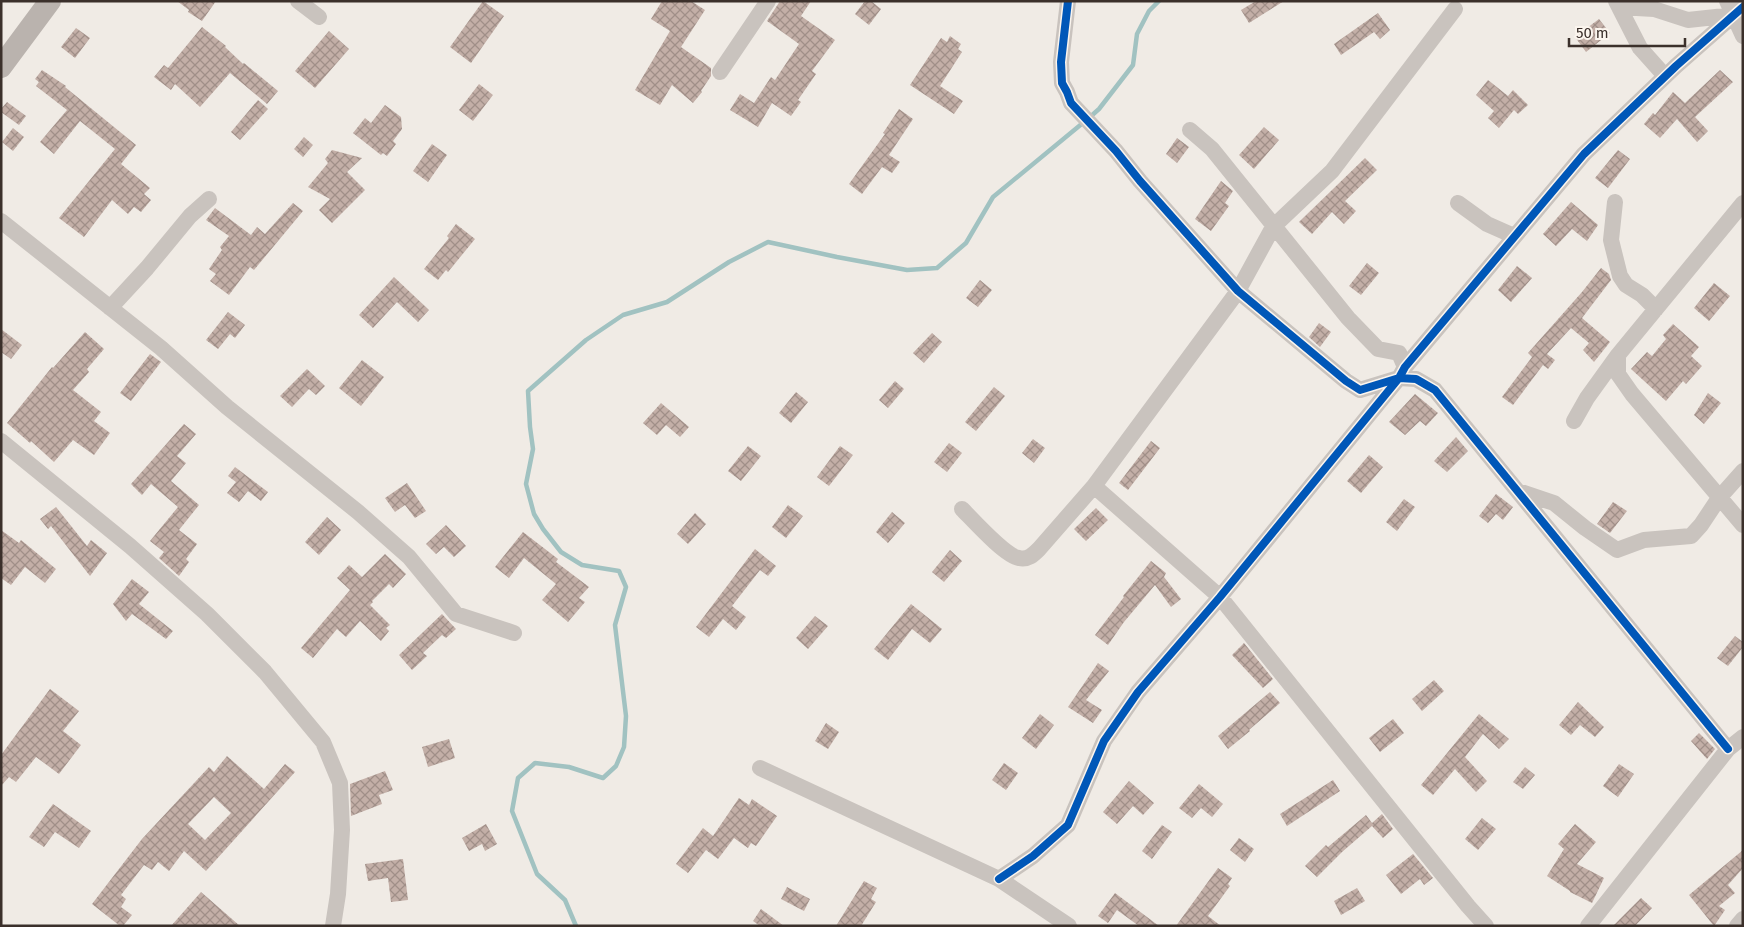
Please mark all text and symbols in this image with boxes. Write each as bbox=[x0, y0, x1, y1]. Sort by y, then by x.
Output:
scale bar bbox=[1569, 15, 1685, 47]
text: 50 m bbox=[1576, 24, 1609, 42]

